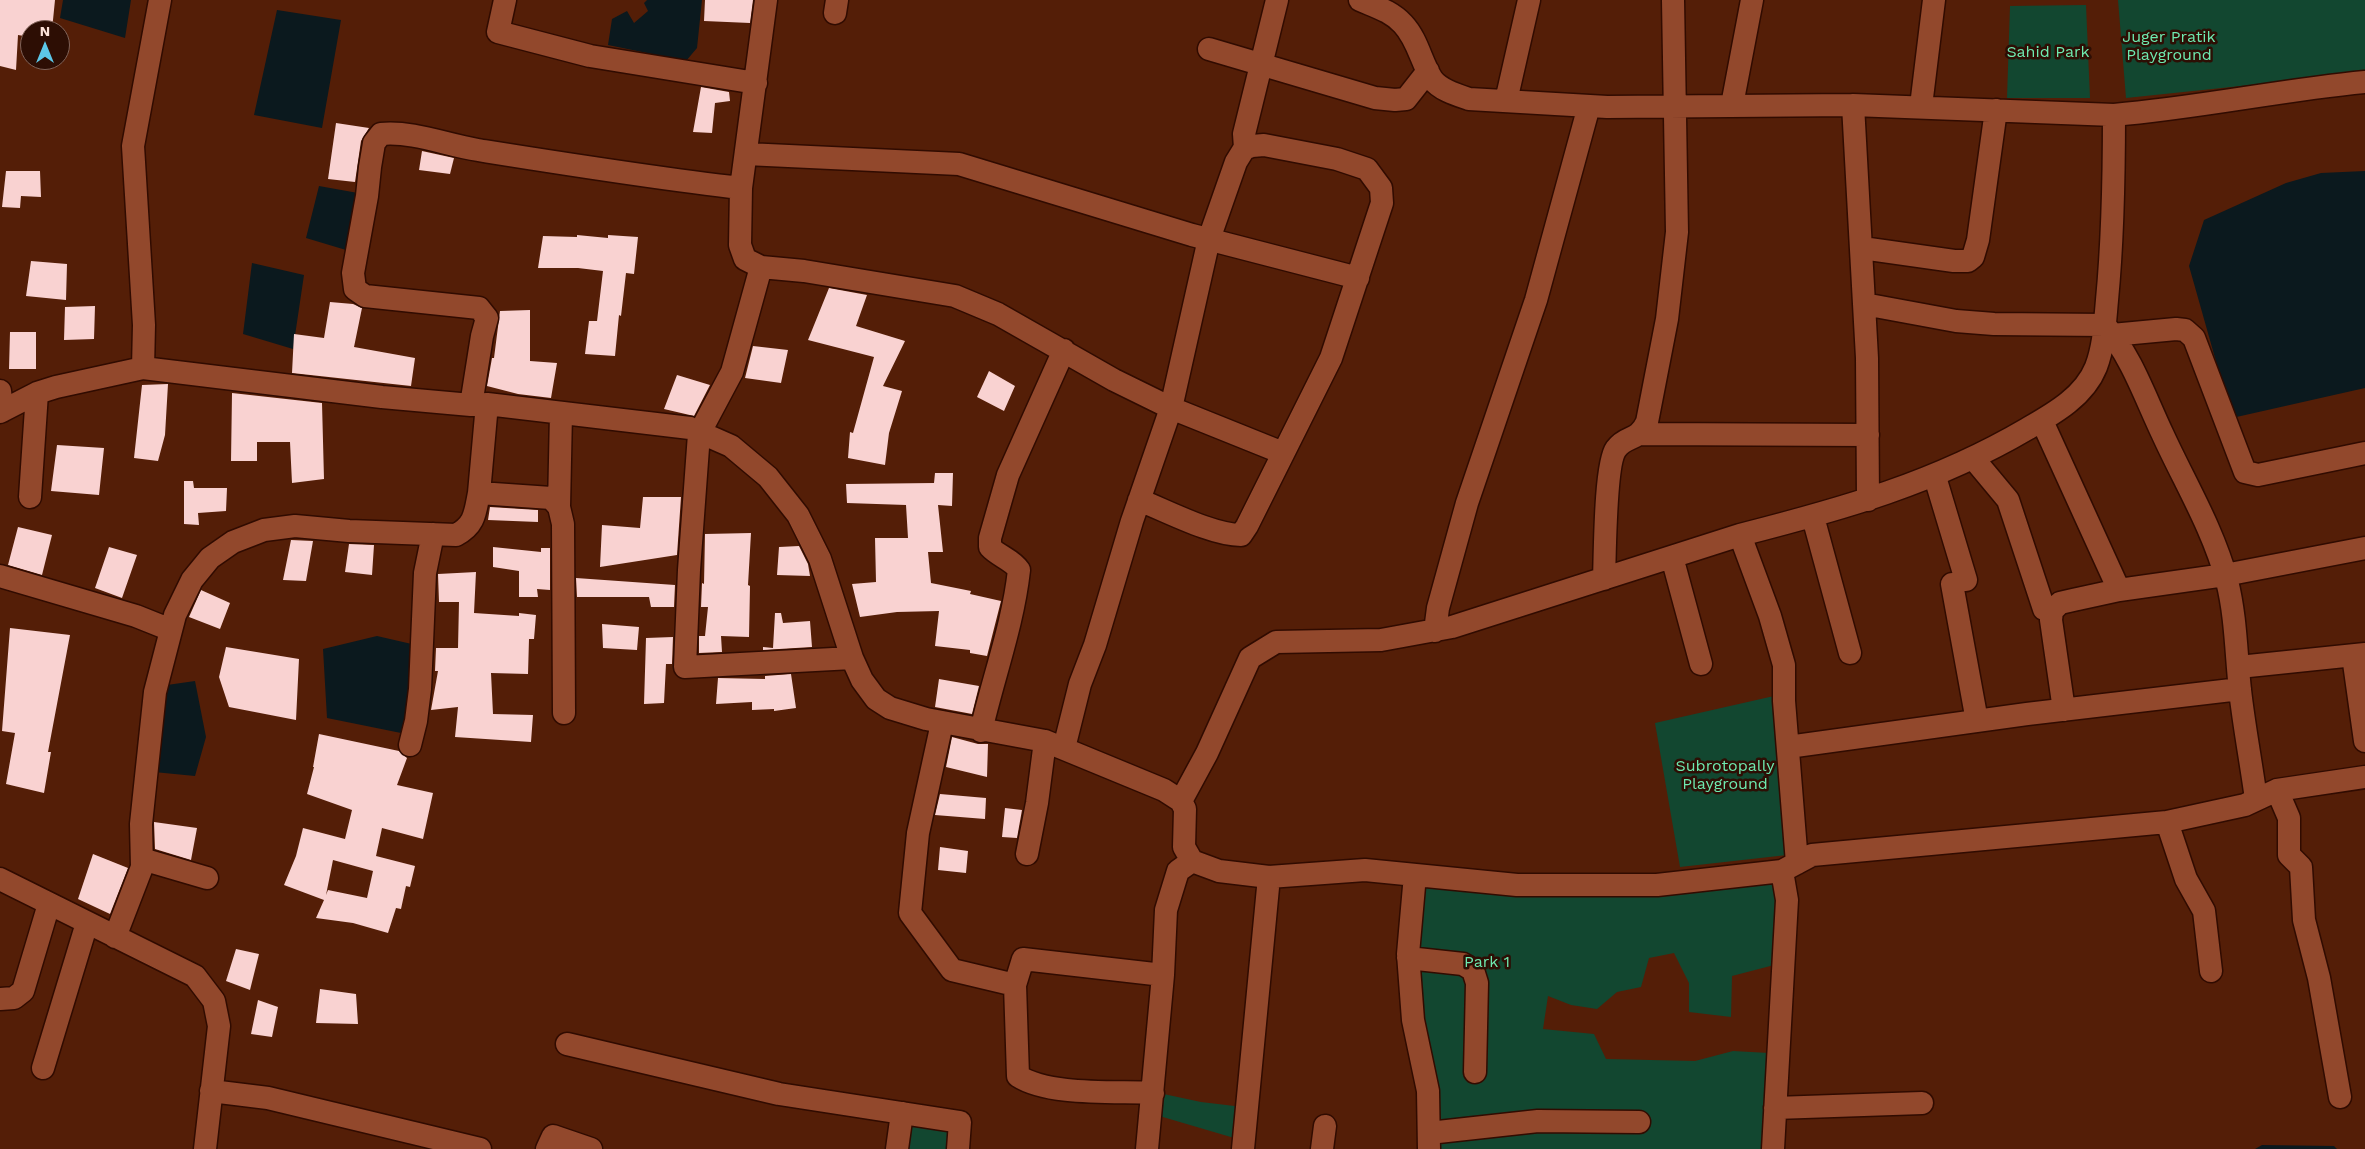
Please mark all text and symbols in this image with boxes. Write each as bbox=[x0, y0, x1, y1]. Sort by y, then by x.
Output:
north arrow bbox=[20, 20, 70, 70]
text: N bbox=[40, 23, 50, 39]
park label: Juger Pratik Playground bbox=[2122, 27, 2216, 65]
park label: Sahid Park bbox=[2006, 42, 2090, 62]
park label: Subrotopally Playground bbox=[1676, 756, 1774, 794]
park label: Park 1 bbox=[1464, 952, 1510, 972]

